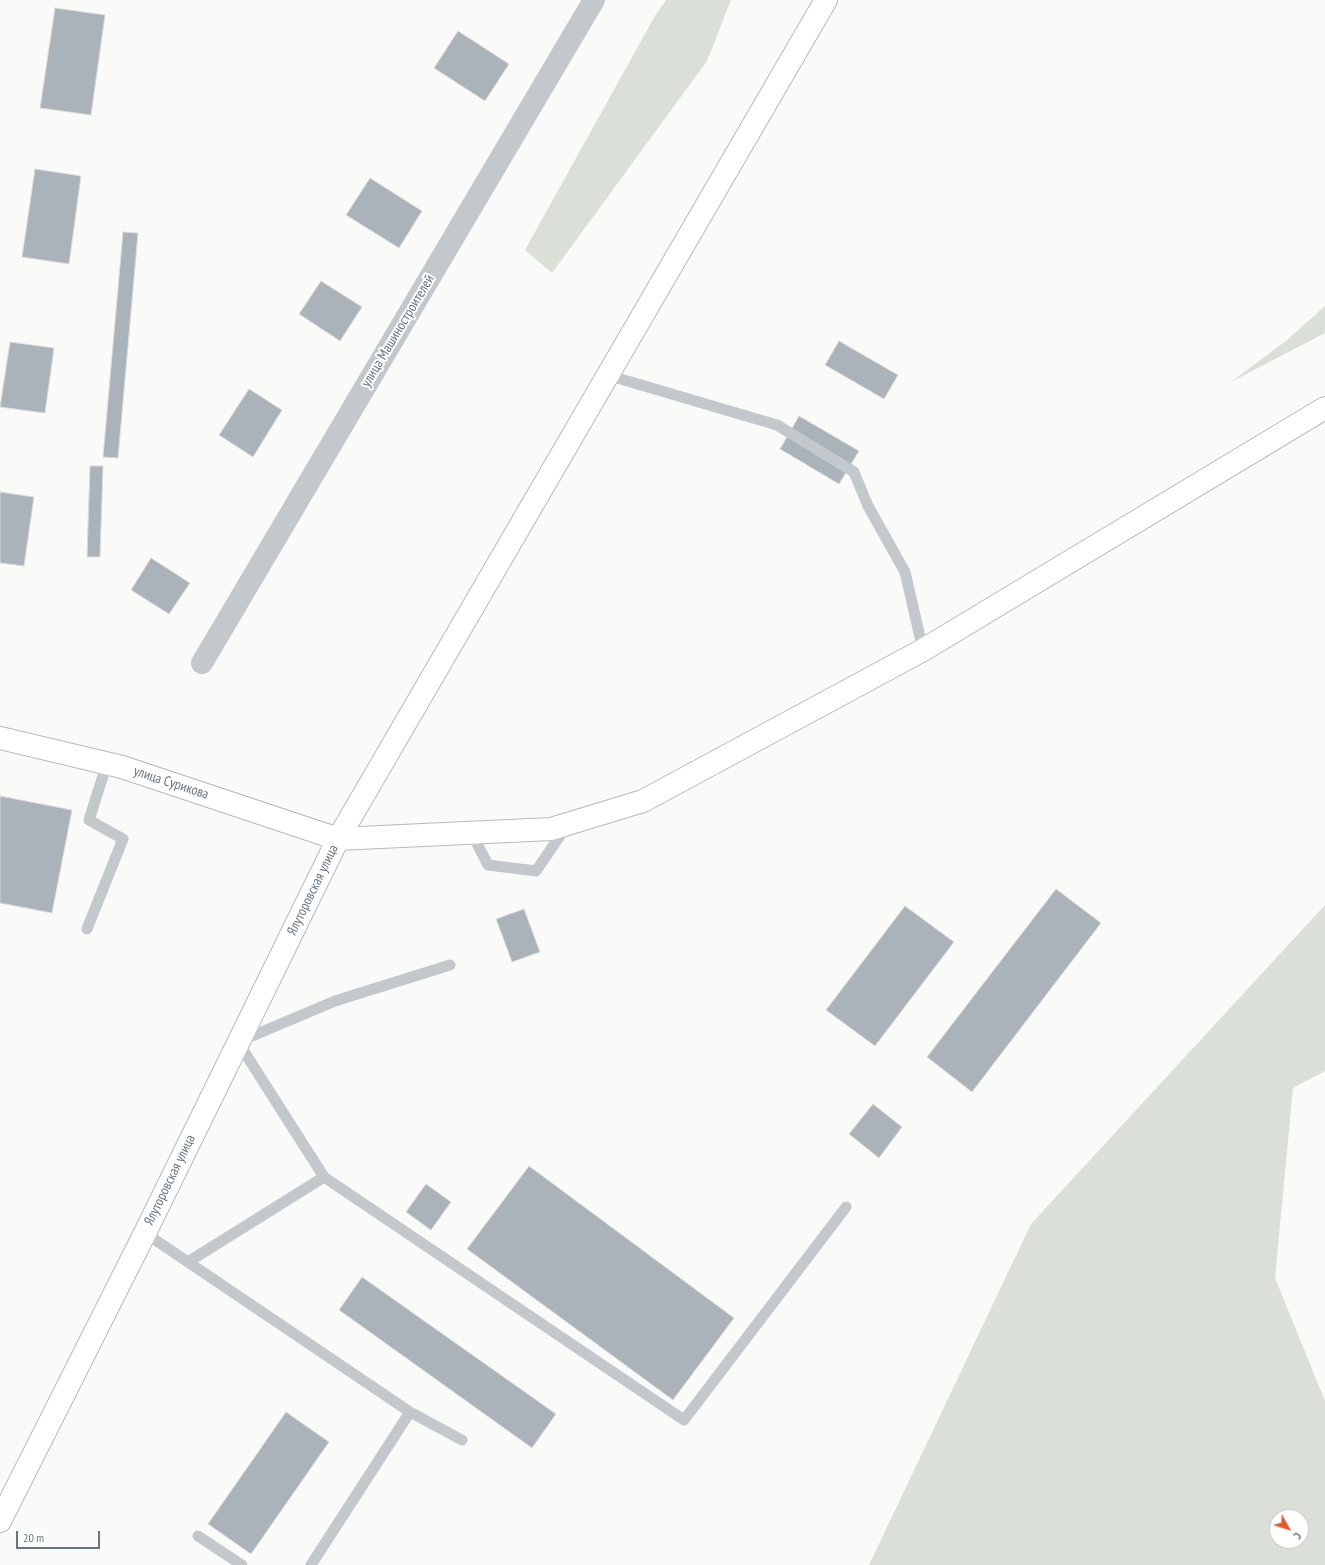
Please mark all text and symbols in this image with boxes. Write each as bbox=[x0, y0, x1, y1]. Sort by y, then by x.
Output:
street label: улица Машиностроителей bbox=[358, 272, 438, 390]
street label: улица Сурикова bbox=[131, 763, 211, 803]
street label: Ялуторовская улица bbox=[284, 842, 342, 938]
street label: Ялуторовская улица bbox=[141, 1132, 199, 1228]
north arrow bbox=[1269, 1509, 1309, 1549]
scale bar bbox=[18, 1523, 102, 1549]
text: 20 m bbox=[23, 1530, 44, 1545]
text: С bbox=[1291, 1530, 1305, 1542]

